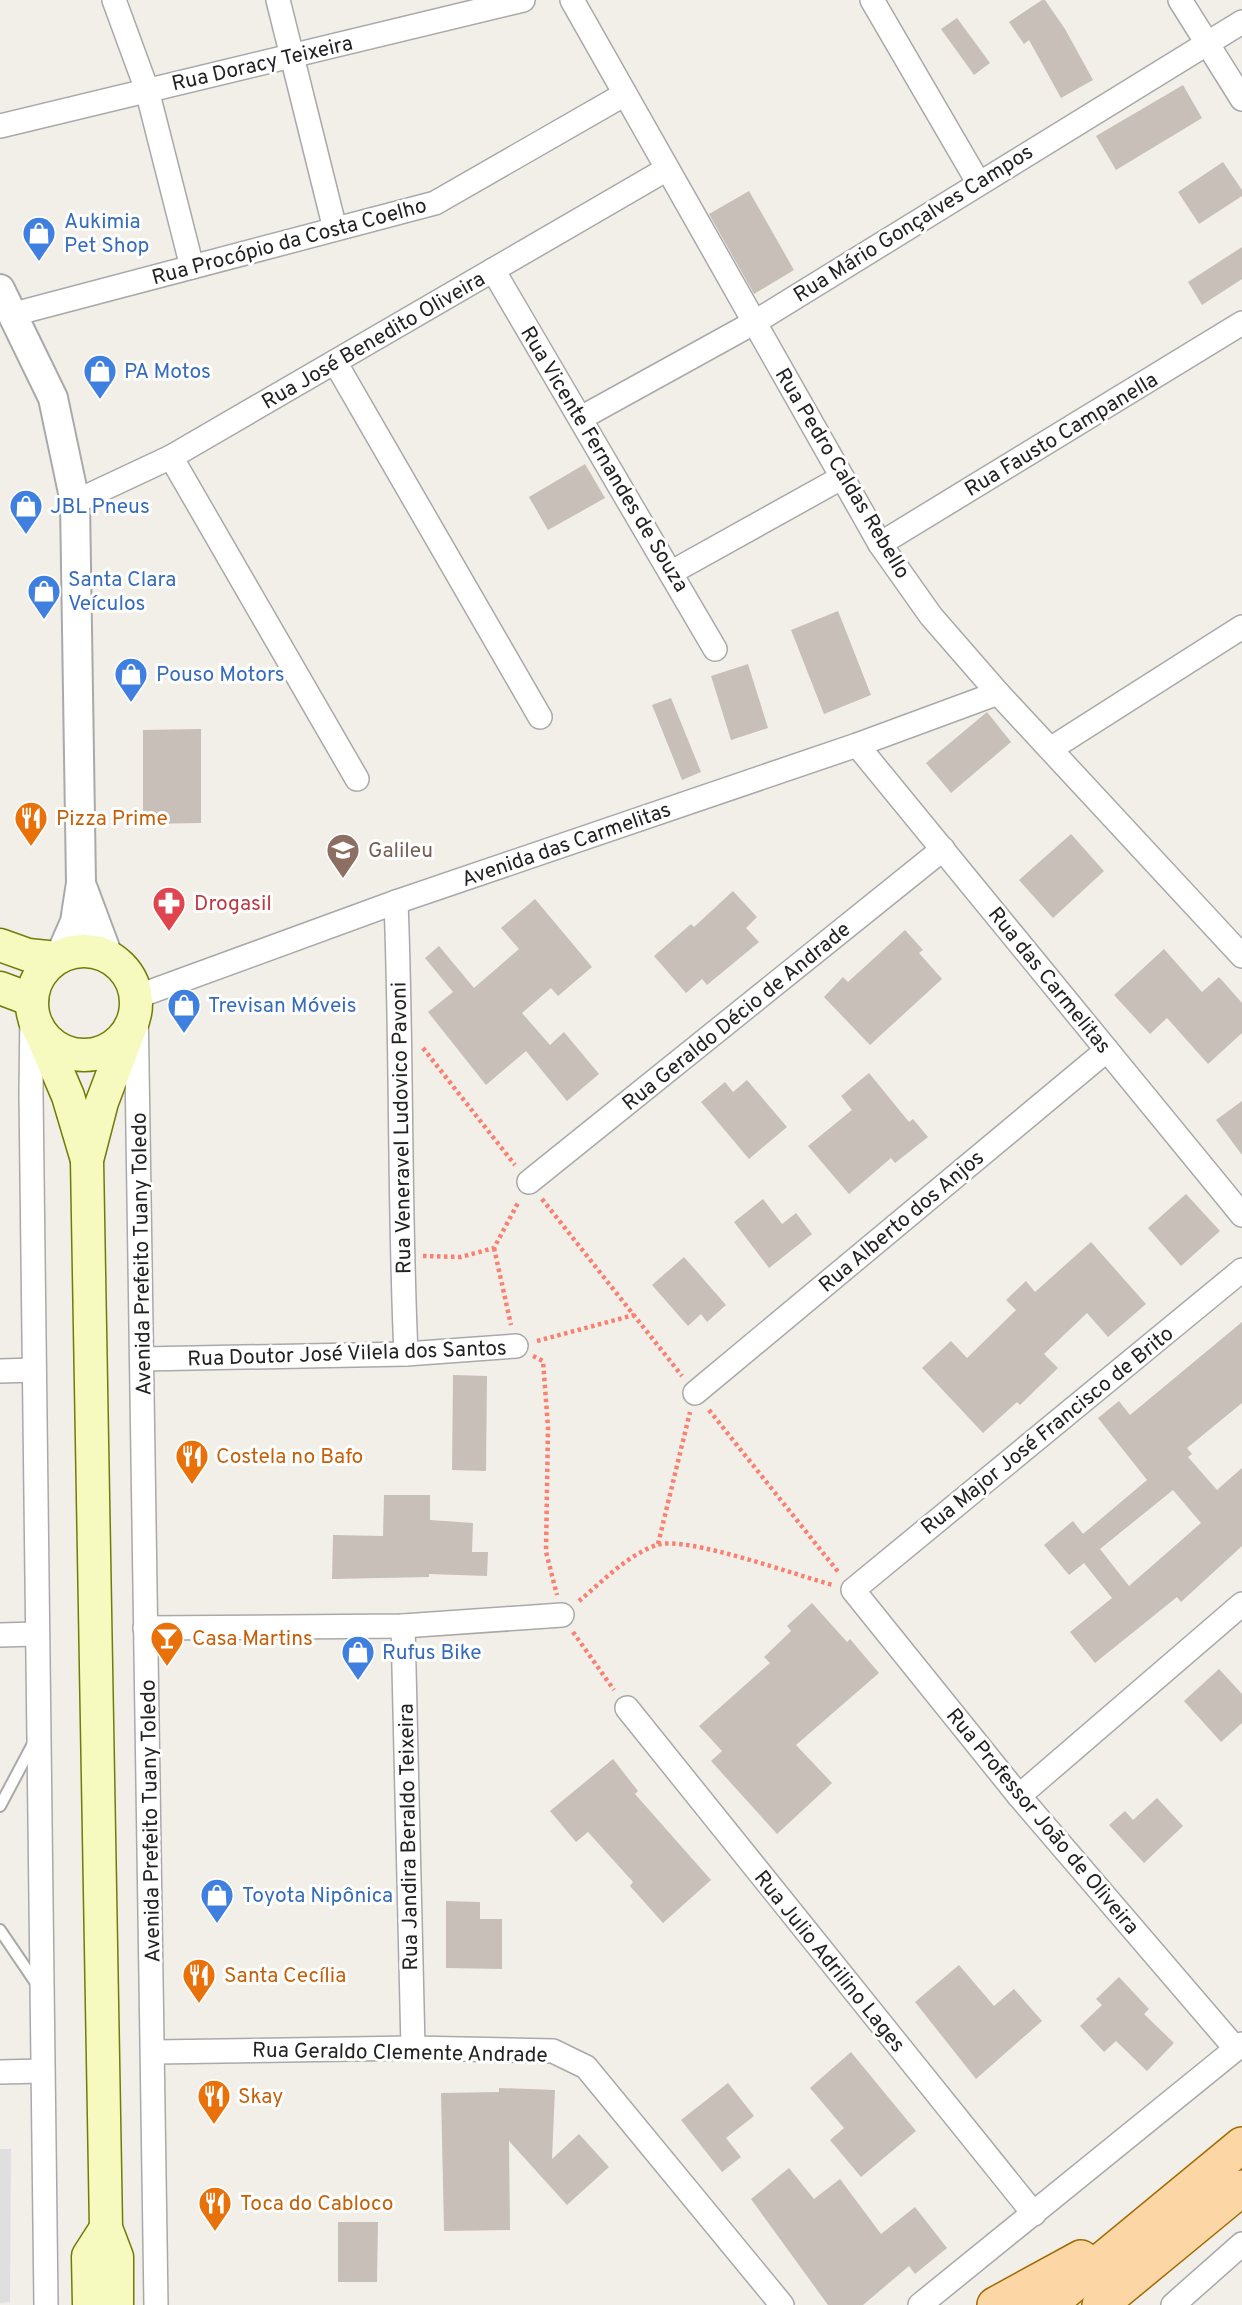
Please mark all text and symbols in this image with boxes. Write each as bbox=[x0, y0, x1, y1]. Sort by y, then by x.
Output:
street label: Rua Doracy Teixeira bbox=[169, 31, 355, 98]
street label: Rua Mário Gonçalves Campos bbox=[789, 139, 1039, 309]
street label: Rua Procópio da Costa Coelho bbox=[149, 193, 430, 292]
place label: Aukimia Pet Shop bbox=[64, 209, 149, 260]
shop icon: Aukimia Pet Shop bbox=[20, 214, 58, 263]
street label: Rua José Benedito Oliveira bbox=[257, 266, 490, 416]
street label: Rua Vicente Fernandes de Souza bbox=[513, 322, 694, 598]
shop icon: PA Motos bbox=[81, 352, 119, 401]
place label: PA Motos bbox=[124, 359, 211, 386]
street label: Rua Pedro Caldas Rebello bbox=[768, 363, 915, 584]
street label: Rua Fausto Campanella bbox=[960, 367, 1163, 504]
shop icon: JBL Pneus bbox=[7, 487, 45, 536]
place label: JBL Pneus bbox=[50, 494, 150, 521]
place label: Santa Clara Veículos bbox=[68, 567, 176, 618]
shop icon: Santa Clara Veículos bbox=[25, 572, 63, 621]
shop icon: Pouso Motors bbox=[112, 655, 150, 704]
place label: Pouso Motors bbox=[156, 662, 285, 689]
street label: Avenida das Carmelitas bbox=[458, 797, 675, 894]
restaurant icon: Pizza Prime bbox=[12, 799, 50, 848]
place label: Pizza Prime bbox=[56, 806, 168, 833]
school or university icon: Galileu bbox=[324, 831, 362, 880]
place label: Galileu bbox=[368, 838, 433, 865]
pharmacy icon: Drogasil bbox=[150, 884, 188, 933]
place label: Drogasil bbox=[194, 891, 272, 918]
street label: Rua das Carmelitas bbox=[981, 902, 1116, 1060]
street label: Rua Geraldo Décio de Andrade bbox=[617, 917, 856, 1118]
street label: Rua Veneravel Ludovico Pavoni bbox=[386, 982, 419, 1274]
shop icon: Trevisan Móveis bbox=[165, 986, 203, 1035]
place label: Trevisan Móveis bbox=[208, 993, 357, 1020]
street label: Avenida Prefeito Tuany Toledo bbox=[127, 1112, 158, 1396]
street label: Rua Alberto dos Anjos bbox=[814, 1145, 990, 1299]
street label: Rua Major José Francisco de Brito bbox=[916, 1321, 1180, 1542]
street label: Rua Doutor José Vilela dos Santos bbox=[187, 1335, 507, 1374]
restaurant icon: Costela no Bafo bbox=[173, 1437, 211, 1486]
place label: Costela no Bafo bbox=[216, 1444, 363, 1471]
bar icon: Casa Martins bbox=[148, 1619, 186, 1668]
place label: Casa Martins bbox=[192, 1626, 313, 1653]
shop icon: Rufus Bike bbox=[339, 1633, 377, 1682]
place label: Rufus Bike bbox=[382, 1640, 482, 1667]
street label: Avenida Prefeito Tuany Toledo bbox=[136, 1679, 167, 1963]
street label: Rua Jandira Beraldo Teixeira bbox=[394, 1703, 425, 1971]
street label: Rua Professor João de Oliveira bbox=[939, 1703, 1144, 1941]
street label: Rua Julio Adrilino Lages bbox=[747, 1866, 910, 2058]
shop icon: Toyota Nipônica bbox=[198, 1876, 236, 1925]
place label: Toyota Nipônica bbox=[242, 1883, 393, 1910]
restaurant icon: Santa Cecília bbox=[180, 1956, 218, 2005]
place label: Santa Cecília bbox=[224, 1963, 346, 1990]
street label: Rua Geraldo Clemente Andrade bbox=[252, 2037, 548, 2070]
restaurant icon: Skay bbox=[195, 2077, 233, 2126]
place label: Skay bbox=[238, 2084, 283, 2111]
restaurant icon: Toca do Cabloco bbox=[196, 2184, 234, 2233]
place label: Toca do Cabloco bbox=[240, 2191, 394, 2218]

